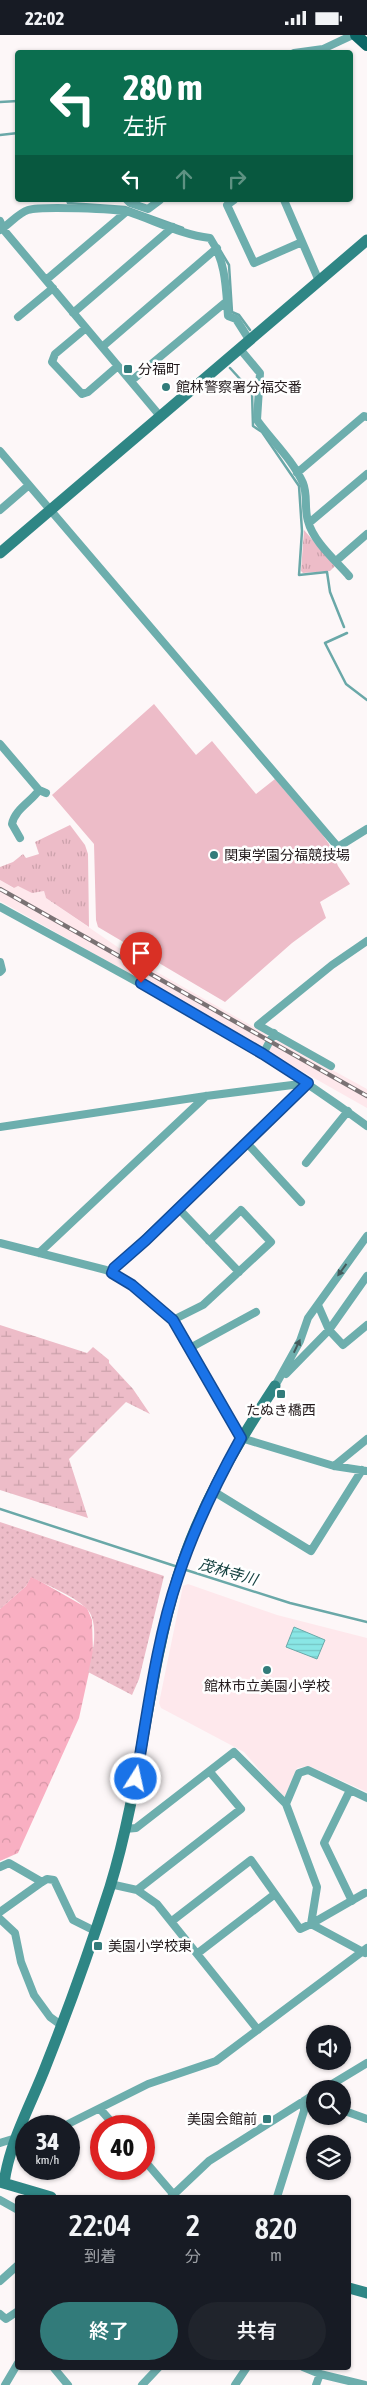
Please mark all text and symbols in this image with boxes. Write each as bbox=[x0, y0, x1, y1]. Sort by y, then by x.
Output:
text: 22:02 bbox=[25, 7, 64, 29]
text: 280 m bbox=[123, 67, 202, 107]
icon: left bbox=[40, 70, 105, 135]
text: 左折 bbox=[123, 113, 167, 139]
icon: left bbox=[117, 165, 145, 193]
icon: ahead bbox=[170, 165, 198, 193]
icon: right bbox=[223, 165, 251, 193]
place label: 分福町 bbox=[138, 361, 180, 377]
marker: 分福町 bbox=[122, 363, 134, 375]
place label: 館林警察署分福交番 bbox=[176, 379, 302, 395]
marker: 館林警察署分福交番 bbox=[160, 381, 172, 393]
place label: 関東学園分福競技場 bbox=[224, 847, 350, 863]
marker: 関東学園分福競技場 bbox=[208, 849, 220, 861]
pin bbox=[120, 932, 162, 983]
icon: arrive bbox=[127, 939, 155, 967]
one-way arrow bbox=[337, 1263, 347, 1277]
one-way arrow bbox=[293, 1339, 301, 1353]
marker: たぬき橋西 bbox=[275, 1388, 287, 1400]
place label: たぬき橋西 bbox=[246, 1402, 316, 1418]
water label: 茂林寺川 bbox=[197, 1555, 261, 1589]
marker: 館林市立美園小学校 bbox=[261, 1664, 273, 1676]
place label: 館林市立美園小学校 bbox=[204, 1678, 330, 1694]
position arrow bbox=[109, 1752, 161, 1804]
place label: 美園小学校東 bbox=[108, 1938, 192, 1954]
marker: 美園小学校東 bbox=[92, 1940, 104, 1952]
map controls bbox=[306, 2025, 351, 2180]
button: sound bbox=[306, 2025, 351, 2070]
button: search bbox=[306, 2080, 351, 2125]
place label: 美園会館前 bbox=[187, 2111, 257, 2127]
marker: 美園会館前 bbox=[261, 2113, 273, 2125]
speed limit sign: 40 bbox=[90, 2115, 155, 2180]
text: 34 bbox=[36, 2127, 59, 2155]
button: layers bbox=[306, 2135, 351, 2180]
text: km/h bbox=[36, 2153, 59, 2167]
text: 22:04 bbox=[69, 2208, 131, 2242]
text: 2 bbox=[186, 2208, 200, 2242]
text: 820 bbox=[255, 2211, 297, 2245]
text: m bbox=[270, 2246, 282, 2264]
text: 到着 bbox=[84, 2247, 116, 2265]
text: 分 bbox=[185, 2247, 201, 2265]
button: 終了 bbox=[40, 2302, 178, 2360]
button: 共有 bbox=[188, 2302, 326, 2360]

